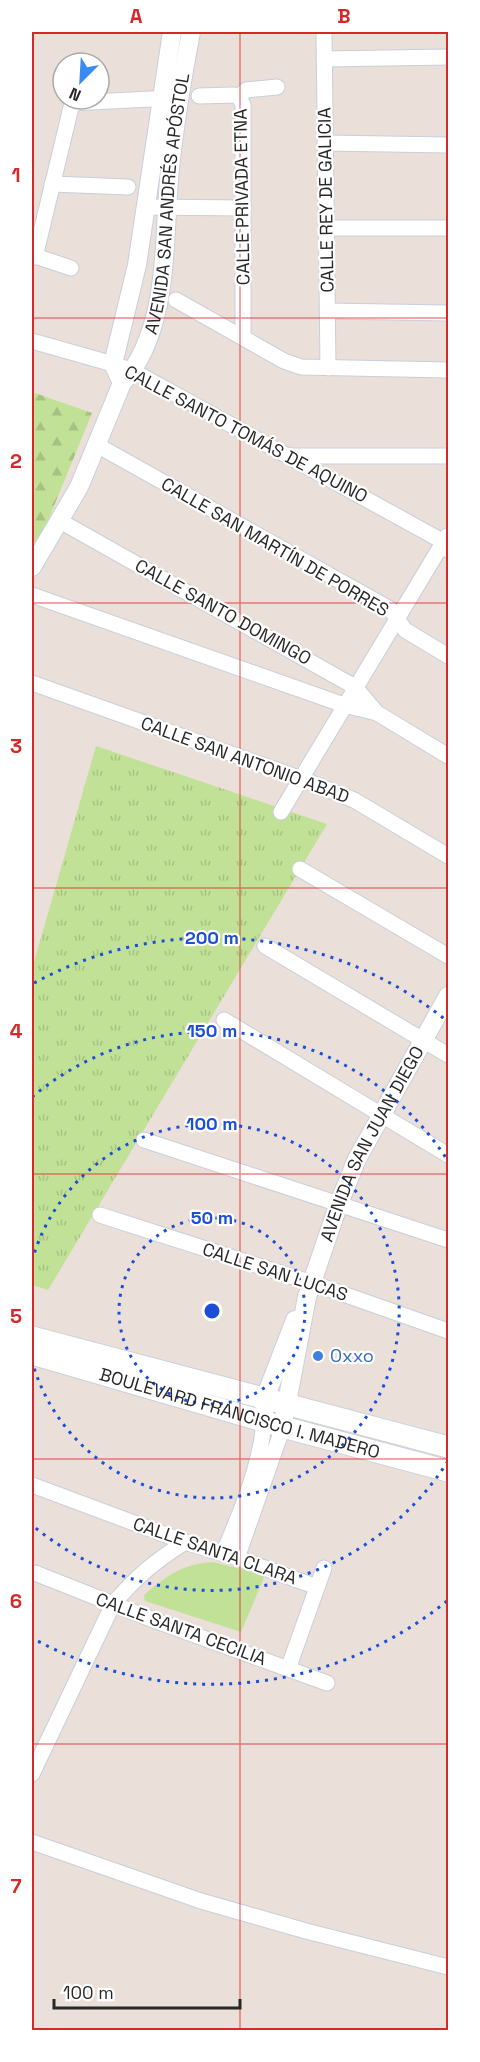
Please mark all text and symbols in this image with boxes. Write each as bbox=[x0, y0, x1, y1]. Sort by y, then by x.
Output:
text: A bbox=[130, 3, 143, 29]
text: B bbox=[337, 3, 351, 29]
north arrow bbox=[51, 51, 111, 111]
street label: AVENIDA SAN ANDRÉS APÓSTOL bbox=[139, 71, 194, 337]
text: N bbox=[66, 82, 84, 106]
street label: CALLE REY DE GALICIA bbox=[312, 107, 339, 293]
street label: CALLE PRIVADA ETNA bbox=[228, 108, 255, 286]
text: 1 bbox=[11, 162, 21, 188]
street label: CALLE SANTO TOMÁS DE AQUINO bbox=[121, 359, 372, 508]
text: 2 bbox=[10, 448, 22, 474]
street label: CALLE SAN MARTÍN DE PORRES bbox=[157, 472, 393, 621]
street label: CALLE SANTO DOMINGO bbox=[131, 554, 315, 670]
street label: CALLE SAN ANTONIO ABAD bbox=[138, 711, 353, 808]
text: 3 bbox=[10, 733, 22, 759]
text: 200 m bbox=[185, 926, 239, 949]
text: 4 bbox=[10, 1018, 23, 1044]
text: 150 m bbox=[187, 1019, 237, 1042]
street label: AVENIDA SAN JUAN DIEGO bbox=[315, 1042, 429, 1245]
text: 100 m bbox=[186, 1112, 238, 1135]
text: 50 m bbox=[191, 1206, 233, 1229]
street label: CALLE SAN LUCAS bbox=[200, 1237, 351, 1306]
centre of rings bbox=[202, 1301, 222, 1321]
text: 5 bbox=[10, 1303, 22, 1329]
place label: Oxxo bbox=[330, 1344, 374, 1367]
marker: Oxxo bbox=[311, 1349, 325, 1363]
street label: BOULEVARD FRANCISCO I. MADERO bbox=[97, 1362, 383, 1463]
street label: CALLE SANTA CLARA bbox=[130, 1512, 300, 1589]
street label: CALLE SANTA CECILIA bbox=[93, 1587, 269, 1670]
text: 6 bbox=[10, 1588, 22, 1614]
text: 7 bbox=[10, 1873, 22, 1899]
scale bar bbox=[54, 1972, 240, 2010]
text: 100 m bbox=[63, 1981, 114, 2004]

